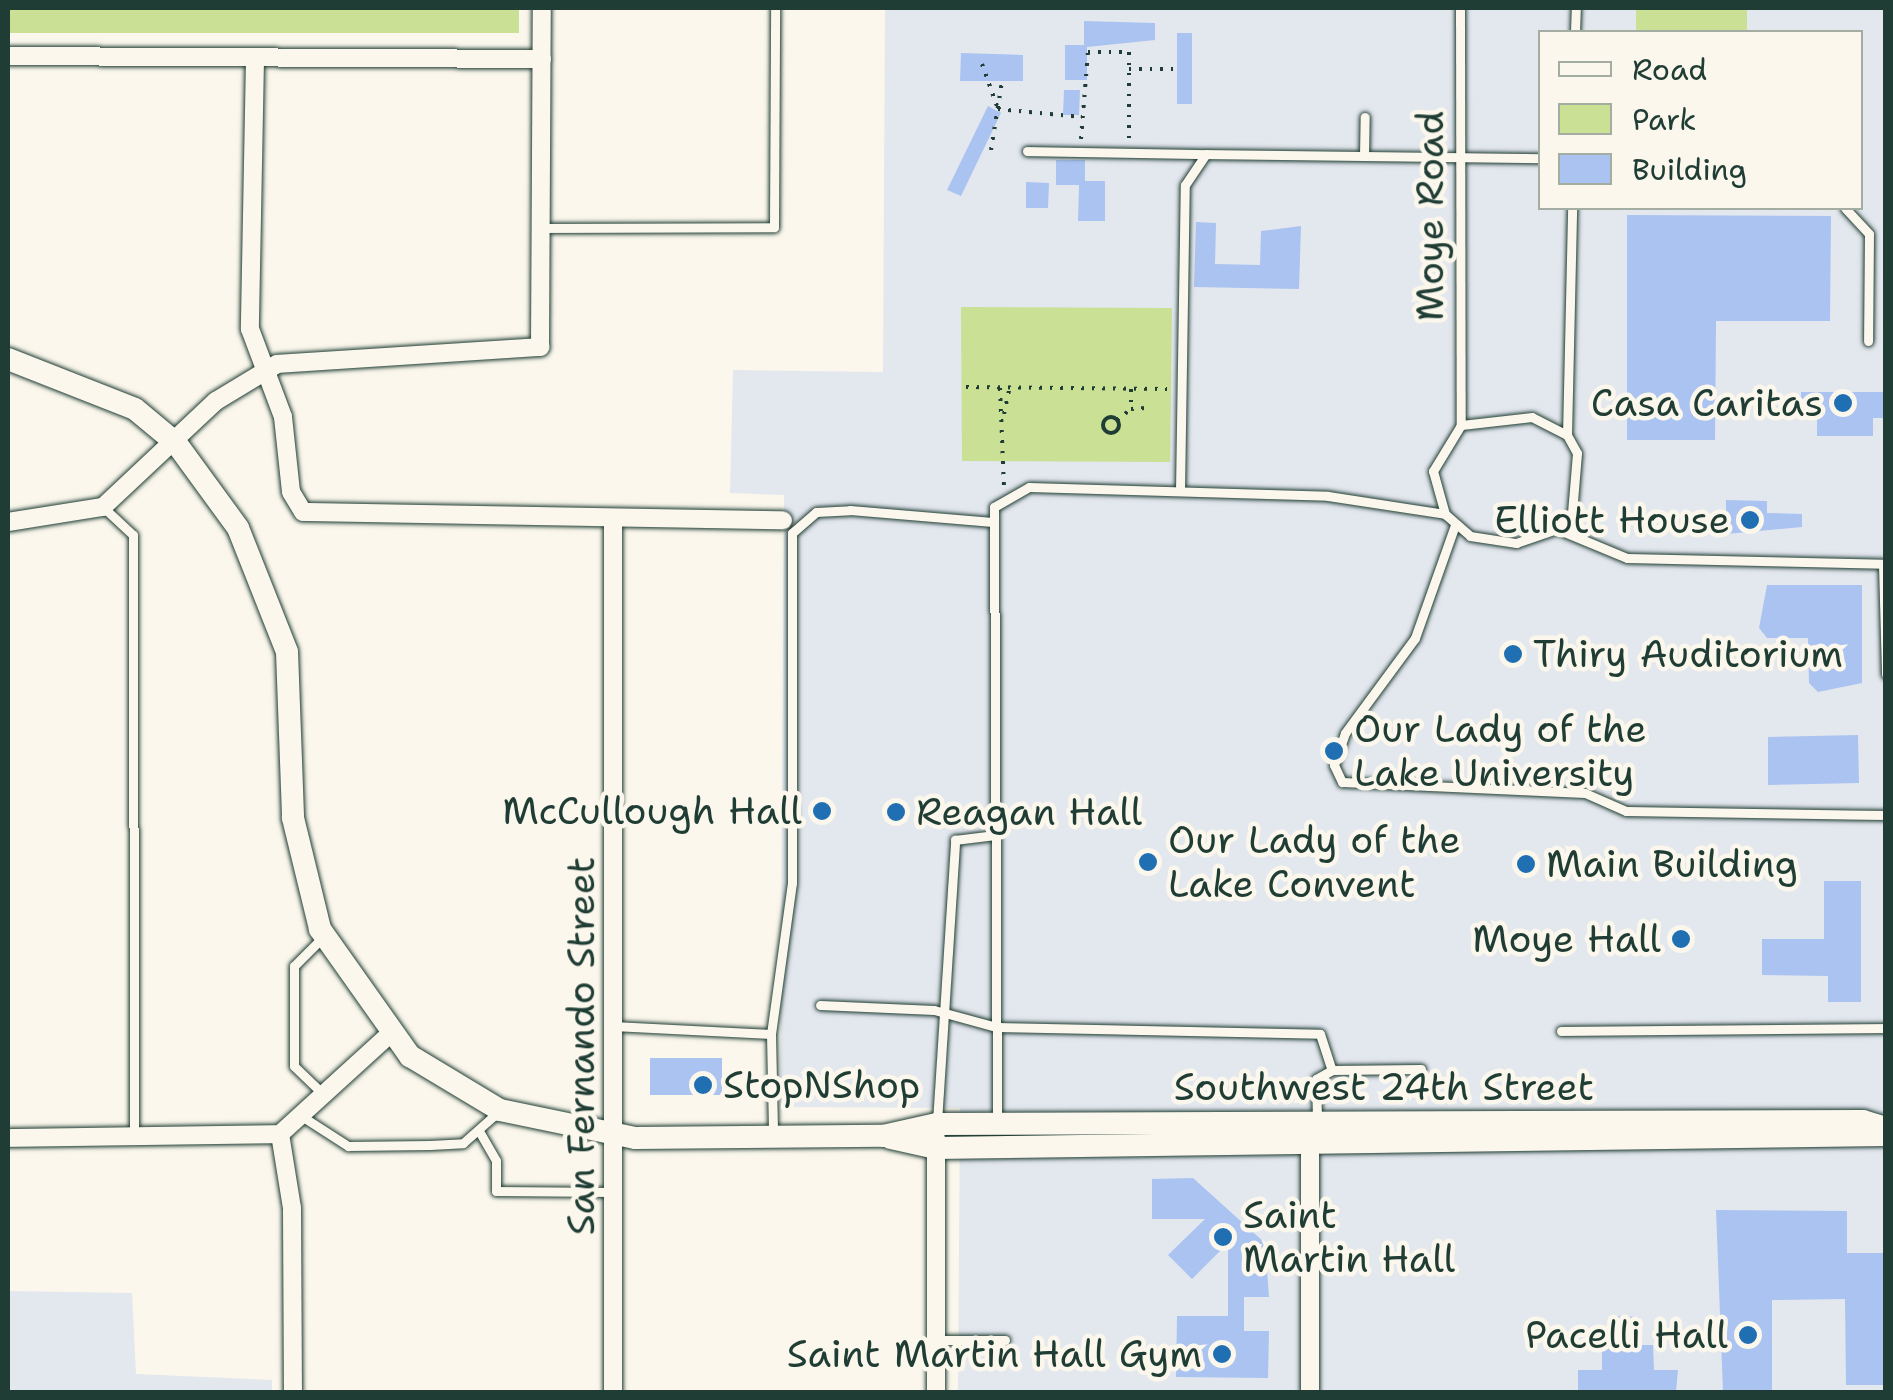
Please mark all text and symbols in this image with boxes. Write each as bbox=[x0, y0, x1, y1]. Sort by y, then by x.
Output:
legend bbox=[1538, 30, 1863, 210]
text: Road bbox=[1632, 49, 1707, 90]
text: Park bbox=[1632, 99, 1696, 140]
street label: Moye Road bbox=[1407, 111, 1453, 321]
text: Building bbox=[1632, 149, 1747, 190]
place label: Casa Caritas bbox=[1591, 380, 1823, 426]
marker: Casa Caritas bbox=[1832, 392, 1854, 414]
place label: Elliott House bbox=[1494, 497, 1730, 543]
marker: Elliott House bbox=[1739, 509, 1761, 531]
place label: Thiry Auditorium bbox=[1533, 631, 1843, 677]
marker: Thiry Auditorium bbox=[1502, 643, 1524, 665]
place label: Our Lady of the Lake University bbox=[1354, 706, 1647, 796]
marker: Our Lady of the Lake University bbox=[1323, 740, 1345, 762]
place label: McCullough Hall bbox=[502, 788, 802, 834]
place label: Reagan Hall bbox=[916, 789, 1142, 835]
marker: McCullough Hall bbox=[811, 800, 833, 822]
marker: Reagan Hall bbox=[885, 801, 907, 823]
place label: Our Lady of the Lake Convent bbox=[1168, 817, 1461, 906]
place label: Main Building bbox=[1546, 841, 1798, 887]
marker: Our Lady of the Lake Convent bbox=[1137, 851, 1159, 873]
marker: Main Building bbox=[1515, 853, 1537, 875]
street label: San Fernando Street bbox=[558, 857, 604, 1235]
place label: Moye Hall bbox=[1472, 916, 1661, 962]
marker: Moye Hall bbox=[1670, 928, 1692, 950]
place label: StopNShop bbox=[723, 1062, 920, 1108]
street label: Southwest 24th Street bbox=[1174, 1064, 1594, 1110]
marker: StopNShop bbox=[692, 1074, 714, 1096]
place label: Saint Martin Hall bbox=[1243, 1192, 1455, 1282]
marker: Saint Martin Hall bbox=[1212, 1226, 1234, 1248]
place label: Pacelli Hall bbox=[1525, 1312, 1728, 1358]
marker: Pacelli Hall bbox=[1737, 1324, 1759, 1346]
place label: Saint Martin Hall Gym bbox=[787, 1331, 1202, 1377]
marker: Saint Martin Hall Gym bbox=[1211, 1343, 1233, 1365]

